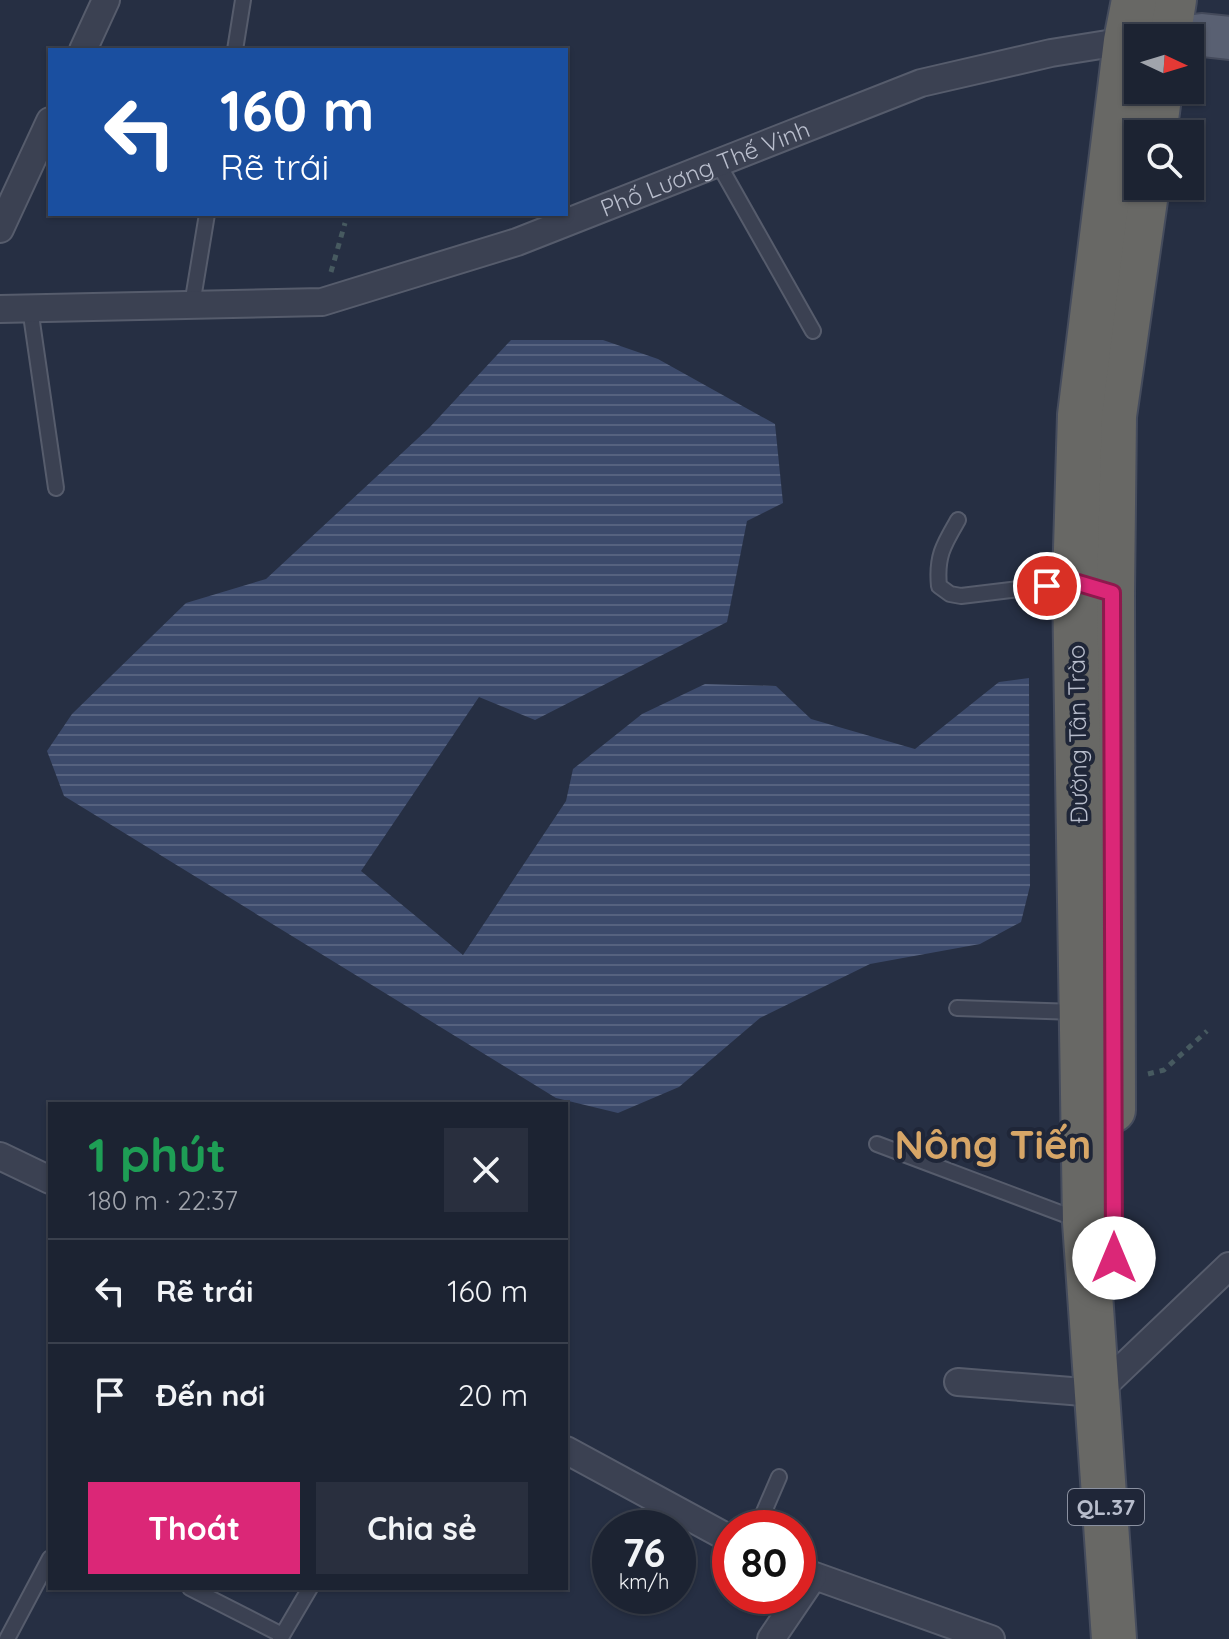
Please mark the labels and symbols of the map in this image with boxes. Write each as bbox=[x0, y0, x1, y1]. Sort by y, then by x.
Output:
north arrow bbox=[1124, 24, 1204, 104]
street label: Phố Lương Thế Vinh bbox=[596, 113, 814, 223]
pin bbox=[1013, 552, 1081, 620]
street label: Đường Tân Trào bbox=[1060, 644, 1094, 824]
district label: Nông Tiến bbox=[895, 1119, 1091, 1169]
position arrow bbox=[1072, 1216, 1156, 1300]
road number: QL.37 bbox=[1068, 1489, 1144, 1525]
speed limit sign: 80 bbox=[712, 1510, 816, 1614]

